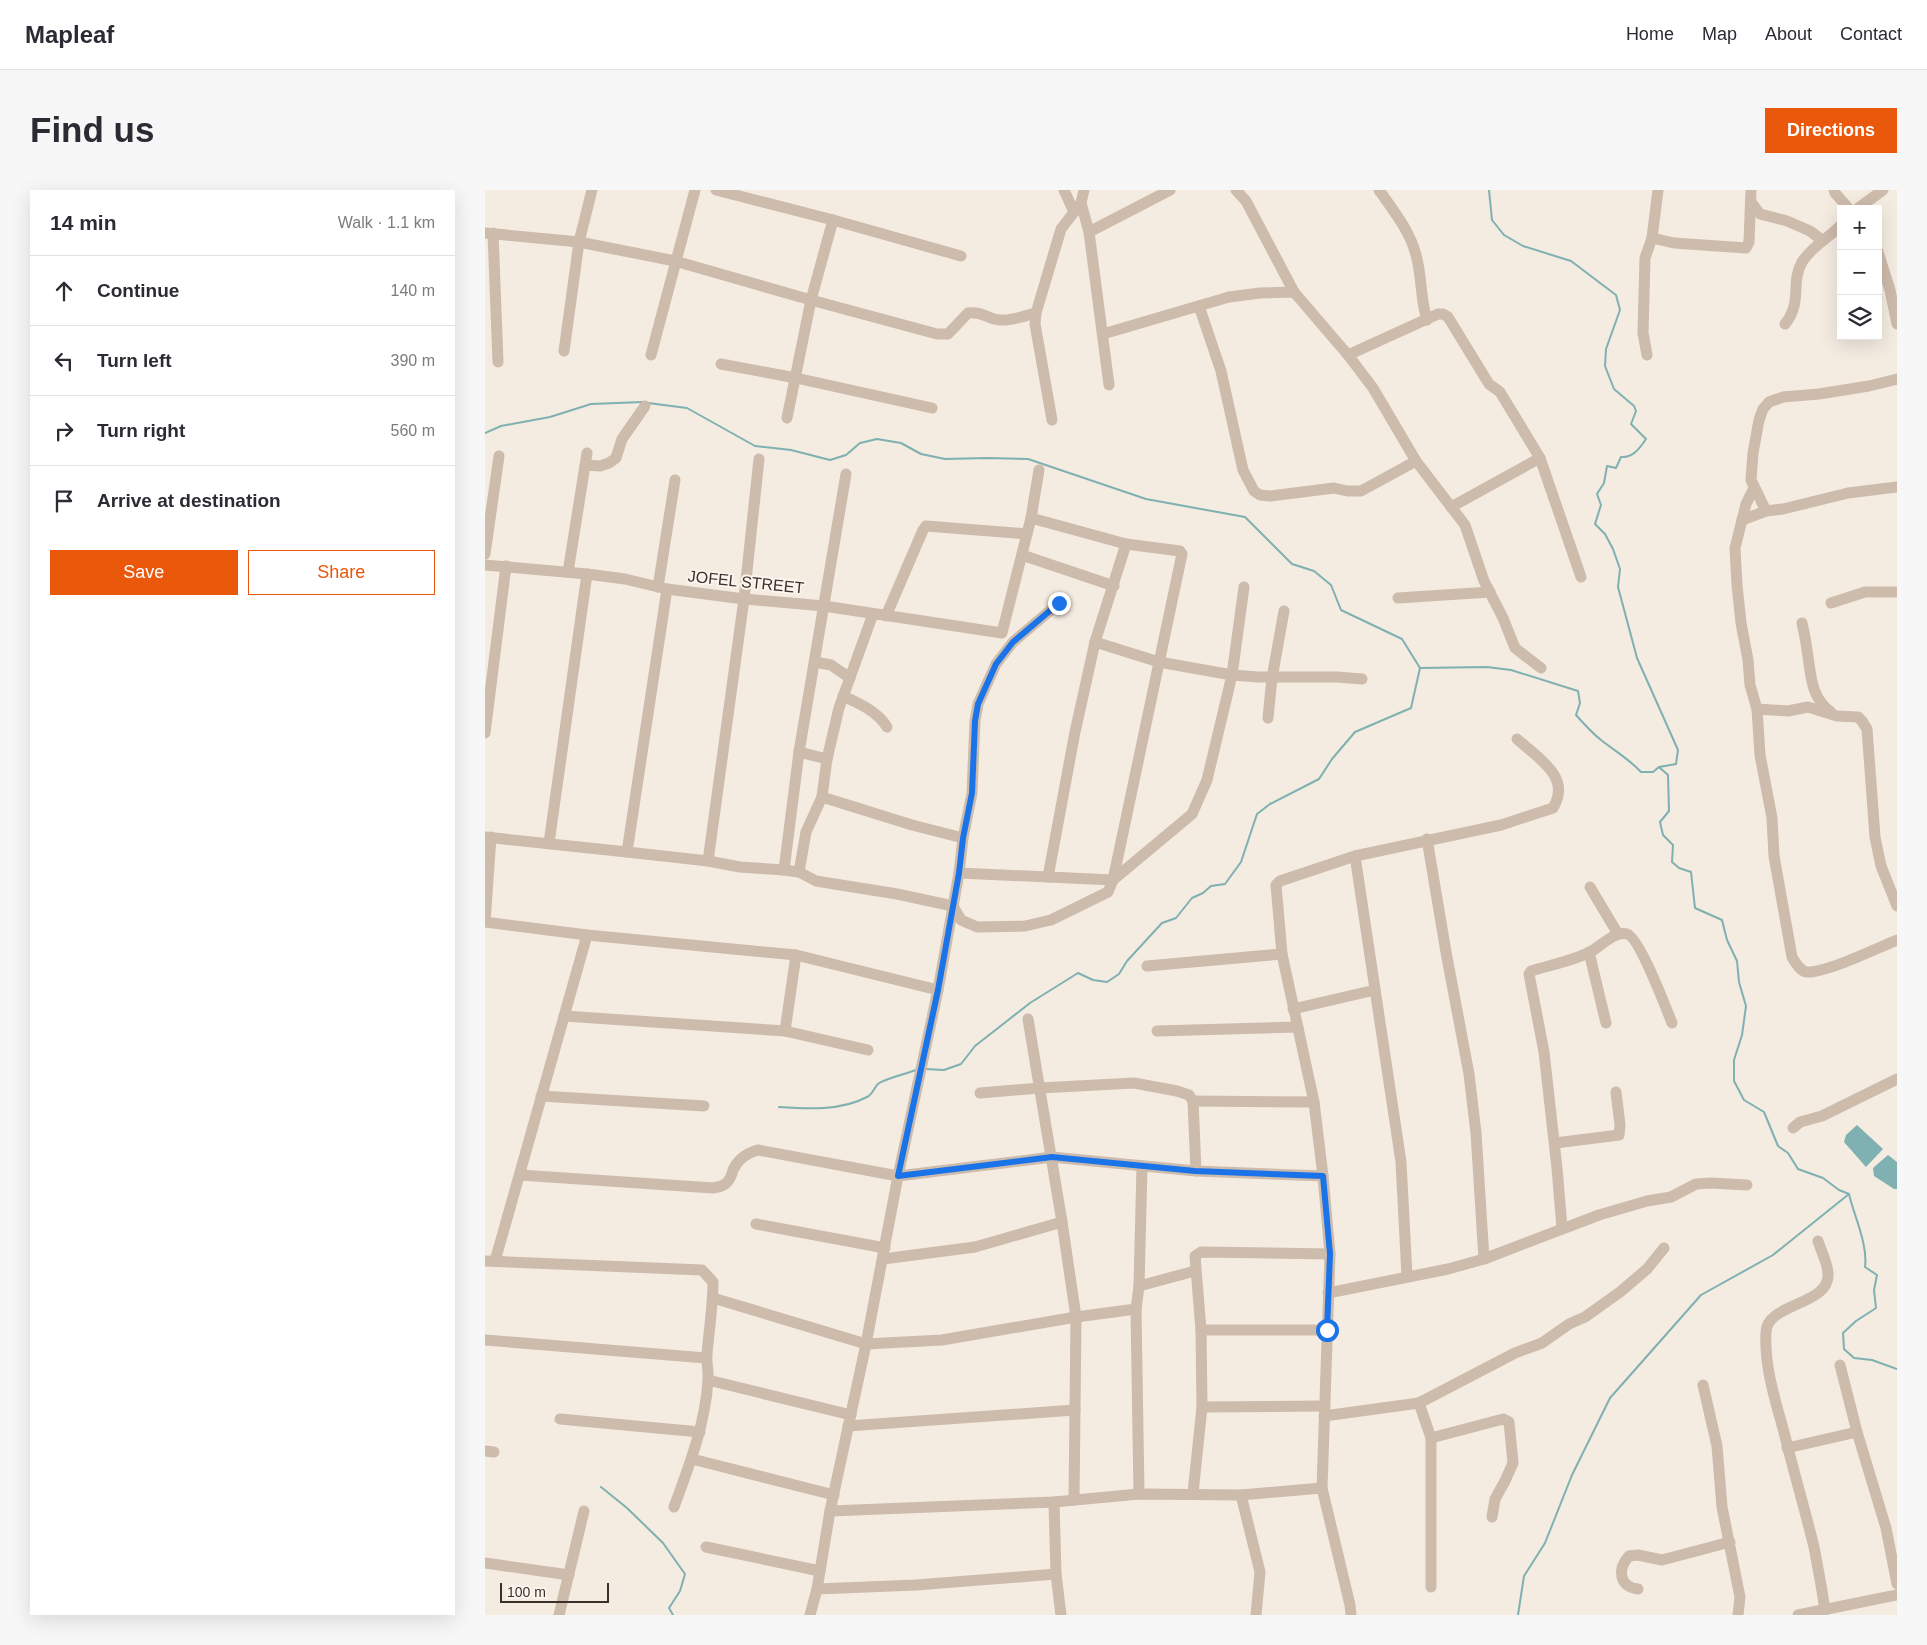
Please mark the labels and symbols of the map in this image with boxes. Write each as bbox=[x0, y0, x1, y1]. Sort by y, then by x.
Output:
street label: JOFEL STREET bbox=[687, 567, 805, 597]
route end bbox=[1048, 592, 1071, 615]
route start bbox=[1316, 1319, 1339, 1342]
scale bar bbox=[500, 1580, 609, 1603]

